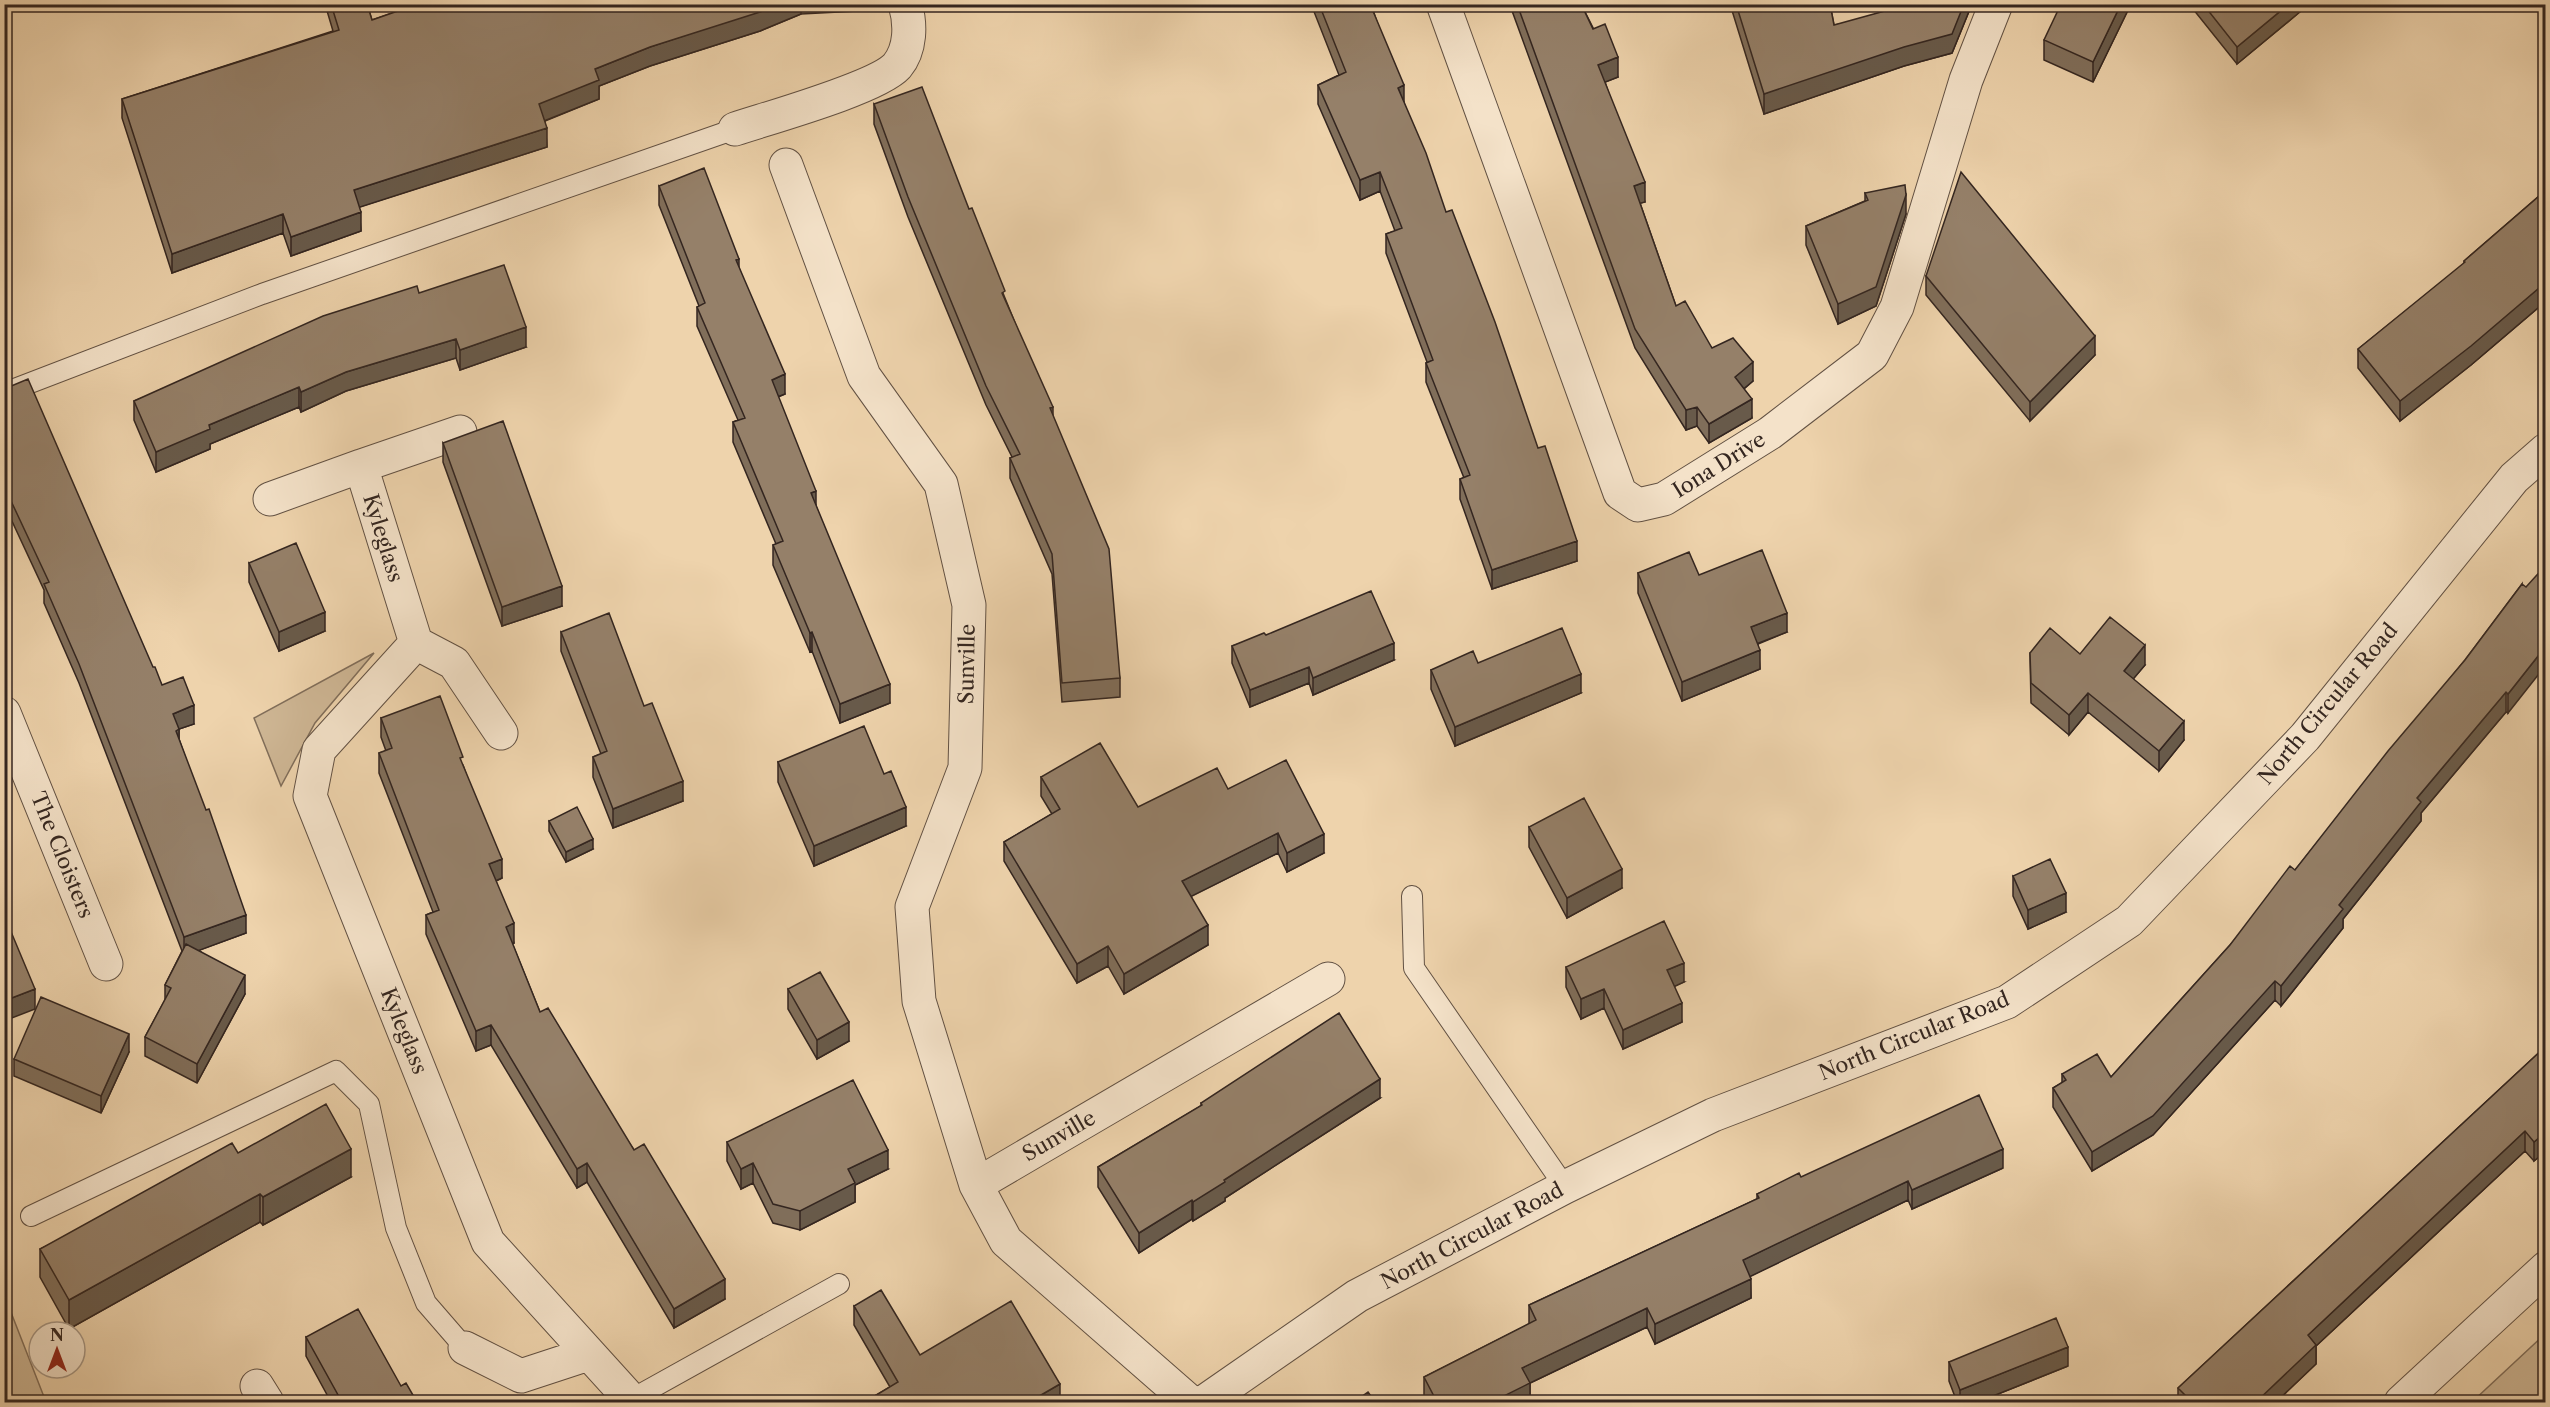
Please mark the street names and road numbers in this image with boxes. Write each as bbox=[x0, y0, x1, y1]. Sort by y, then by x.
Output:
street label: Iona Drive bbox=[1668, 426, 1770, 503]
street label: Kyleglass bbox=[358, 491, 409, 585]
street label: North Circular Road bbox=[2253, 618, 2403, 790]
street label: Sunville bbox=[953, 624, 980, 704]
street label: The Cloisters bbox=[26, 788, 99, 922]
street label: Kyleglass bbox=[376, 984, 433, 1078]
street label: North Circular Road bbox=[1815, 986, 2013, 1085]
street label: Sunville bbox=[1018, 1105, 1100, 1166]
street label: North Circular Road bbox=[1376, 1177, 1567, 1294]

